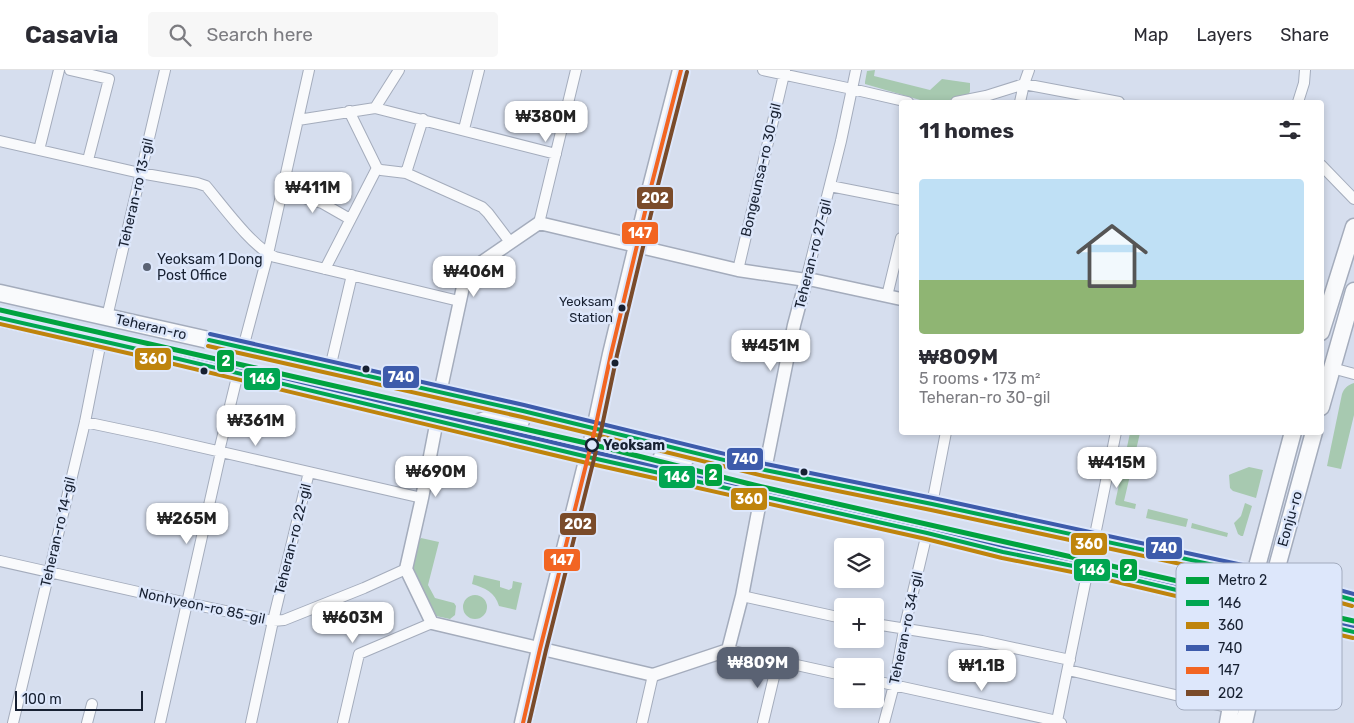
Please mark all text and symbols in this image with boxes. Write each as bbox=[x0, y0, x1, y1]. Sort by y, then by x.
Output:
search box bbox=[148, 12, 498, 57]
text: Casavia bbox=[25, 21, 118, 49]
icon: search bbox=[166, 21, 194, 49]
text: Search here bbox=[206, 23, 313, 46]
text: Map bbox=[1134, 24, 1169, 46]
text: Layers bbox=[1197, 24, 1252, 46]
text: Share bbox=[1280, 24, 1329, 46]
pin: ₩380M bbox=[511, 100, 581, 143]
street label: Bongeunsa-ro 30-gil bbox=[737, 102, 785, 238]
text: ₩380M bbox=[516, 107, 576, 126]
icon: filters bbox=[1276, 116, 1304, 144]
text: 11 homes bbox=[919, 118, 1014, 143]
street label: Teheran-ro 13-gil bbox=[115, 136, 157, 250]
pin: ₩411M bbox=[278, 172, 348, 214]
text: ₩411M bbox=[286, 178, 340, 197]
line badge: 202 bbox=[636, 186, 674, 210]
text: 202 bbox=[641, 190, 669, 207]
street label: Teheran-ro 27-gil bbox=[791, 197, 835, 311]
icon: home bbox=[1067, 211, 1157, 301]
line badge: 147 bbox=[621, 221, 659, 245]
text: 147 bbox=[628, 225, 652, 242]
place label: Yeoksam 1 Dong Post Office bbox=[157, 251, 263, 284]
pin: ₩406M bbox=[439, 256, 509, 298]
marker: Yeoksam 1 Dong Post Office bbox=[141, 261, 153, 273]
text: ₩406M bbox=[444, 262, 504, 281]
place label: Yeoksam Station bbox=[559, 294, 613, 325]
marker: Yeoksam Station bbox=[617, 303, 627, 313]
street label: Teheran-ro bbox=[114, 311, 188, 343]
pin: ₩451M bbox=[736, 330, 806, 372]
text: ₩451M bbox=[742, 336, 800, 355]
text: ₩809M bbox=[919, 344, 998, 369]
line badge: 360 bbox=[134, 347, 172, 371]
line badge: 2 bbox=[216, 349, 235, 373]
text: 360 bbox=[139, 351, 167, 368]
text: 2 bbox=[221, 353, 231, 370]
unlabelled marker bbox=[610, 358, 620, 368]
unlabelled marker bbox=[361, 364, 371, 374]
line badge: 740 bbox=[382, 365, 420, 389]
unlabelled marker bbox=[199, 366, 209, 376]
line badge: 146 bbox=[243, 367, 281, 391]
text: 740 bbox=[388, 369, 414, 386]
text: 5 rooms · 173 m² bbox=[919, 369, 1041, 388]
text: 146 bbox=[249, 371, 275, 388]
text: Teheran-ro 30-gil bbox=[919, 388, 1050, 407]
pin: ₩361M bbox=[221, 404, 291, 447]
text: ₩361M bbox=[228, 411, 284, 430]
place label: Yeoksam bbox=[603, 437, 665, 454]
marker: Yeoksam bbox=[585, 438, 599, 452]
pin: ₩415M bbox=[1082, 446, 1152, 489]
line badge: 740 bbox=[726, 447, 764, 471]
text: 740 bbox=[732, 451, 758, 468]
text: ₩415M bbox=[1088, 453, 1146, 472]
pin: ₩690M bbox=[401, 456, 471, 498]
text: ₩690M bbox=[406, 462, 466, 481]
line badge: 2 bbox=[704, 463, 723, 487]
line badge: 146 bbox=[658, 465, 696, 489]
text: 2 bbox=[708, 467, 718, 484]
unlabelled marker bbox=[799, 467, 809, 477]
text: 146 bbox=[664, 469, 690, 486]
street label: Teheran-ro 14-gil bbox=[37, 475, 79, 589]
street label: Teheran-ro 22-gil bbox=[271, 482, 315, 596]
line badge: 360 bbox=[730, 487, 768, 511]
street label: Eonju-ro bbox=[1274, 489, 1306, 549]
text: 360 bbox=[735, 491, 763, 508]
pin: ₩265M bbox=[152, 502, 222, 545]
text: ₩265M bbox=[157, 509, 217, 528]
line badge: 202 bbox=[559, 512, 597, 536]
text: 202 bbox=[564, 516, 592, 533]
line badge: 360 bbox=[1070, 532, 1108, 556]
text: 360 bbox=[1075, 536, 1103, 553]
line badge: 740 bbox=[1145, 536, 1183, 560]
map controls bbox=[834, 538, 884, 708]
button: layers bbox=[834, 538, 884, 588]
text: 740 bbox=[1151, 540, 1177, 557]
line badge: 147 bbox=[543, 548, 581, 572]
text: 147 bbox=[550, 552, 574, 569]
line badge: 146 bbox=[1073, 558, 1111, 582]
line badge: 2 bbox=[1119, 558, 1138, 582]
text: 146 bbox=[1079, 562, 1105, 579]
text: 2 bbox=[1123, 562, 1133, 579]
legend bbox=[1176, 563, 1342, 710]
street label: Teheran-ro 34-gil bbox=[886, 570, 926, 686]
text: Metro 2 bbox=[1218, 572, 1267, 589]
street label: Nonhyeon-ro 85-gil bbox=[137, 584, 267, 628]
text: 146 bbox=[1218, 595, 1241, 612]
button: + bbox=[834, 598, 884, 648]
pin: ₩603M bbox=[318, 602, 388, 644]
text: ₩603M bbox=[323, 608, 383, 627]
text: 360 bbox=[1218, 617, 1244, 634]
text: 740 bbox=[1218, 640, 1242, 657]
pin: ₩809M bbox=[723, 646, 793, 689]
pin: ₩1.1B bbox=[947, 650, 1017, 692]
text: ₩809M bbox=[728, 653, 788, 672]
text: ₩1.1B bbox=[959, 656, 1005, 675]
button: − bbox=[834, 658, 884, 708]
text: 147 bbox=[1218, 662, 1240, 679]
text: 202 bbox=[1218, 685, 1243, 702]
scale bar bbox=[15, 688, 142, 711]
text: 100 m bbox=[22, 691, 62, 708]

